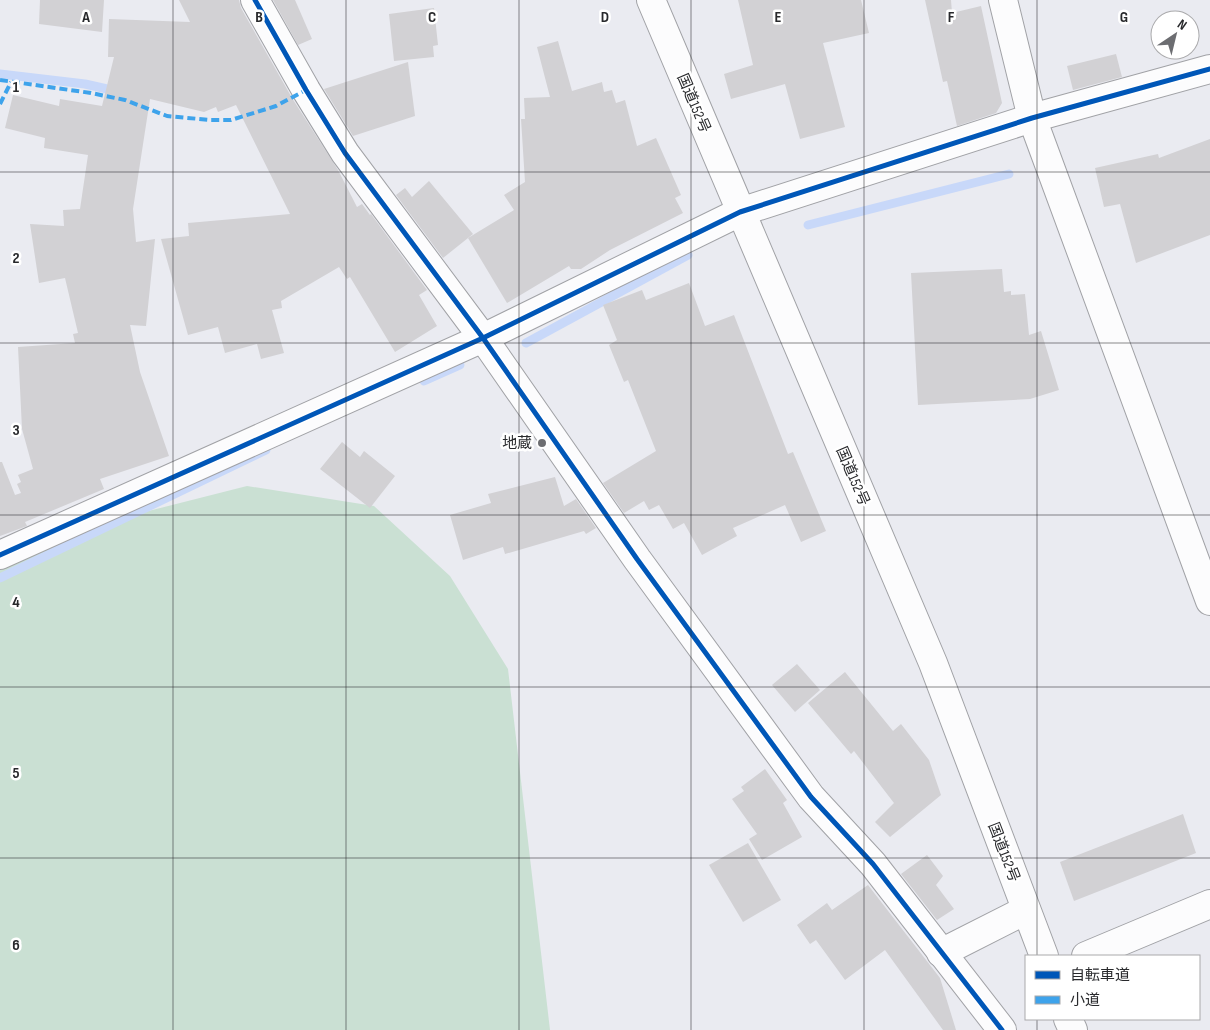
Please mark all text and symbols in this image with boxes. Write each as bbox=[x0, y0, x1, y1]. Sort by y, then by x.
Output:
text: A bbox=[81, 8, 90, 27]
text: B bbox=[255, 8, 263, 27]
text: C bbox=[428, 8, 436, 27]
text: D bbox=[601, 8, 609, 27]
text: E bbox=[775, 8, 782, 27]
text: F bbox=[948, 8, 955, 27]
text: G bbox=[1120, 8, 1128, 27]
north arrow bbox=[1150, 10, 1200, 60]
text: N bbox=[1174, 16, 1190, 34]
street label: 国道152号 bbox=[673, 71, 714, 136]
text: 1 bbox=[13, 78, 20, 97]
text: 2 bbox=[12, 249, 20, 268]
text: 3 bbox=[12, 421, 20, 440]
place label: 地蔵 bbox=[502, 434, 532, 453]
marker: 地蔵 bbox=[536, 437, 548, 449]
street label: 国道152号 bbox=[832, 444, 873, 509]
text: 4 bbox=[12, 593, 20, 612]
text: 5 bbox=[12, 764, 20, 783]
street label: 国道152号 bbox=[983, 820, 1024, 885]
text: 6 bbox=[12, 936, 20, 955]
legend bbox=[1025, 955, 1200, 1020]
text: 自転車道 bbox=[1070, 966, 1130, 985]
text: 小道 bbox=[1070, 991, 1100, 1010]

